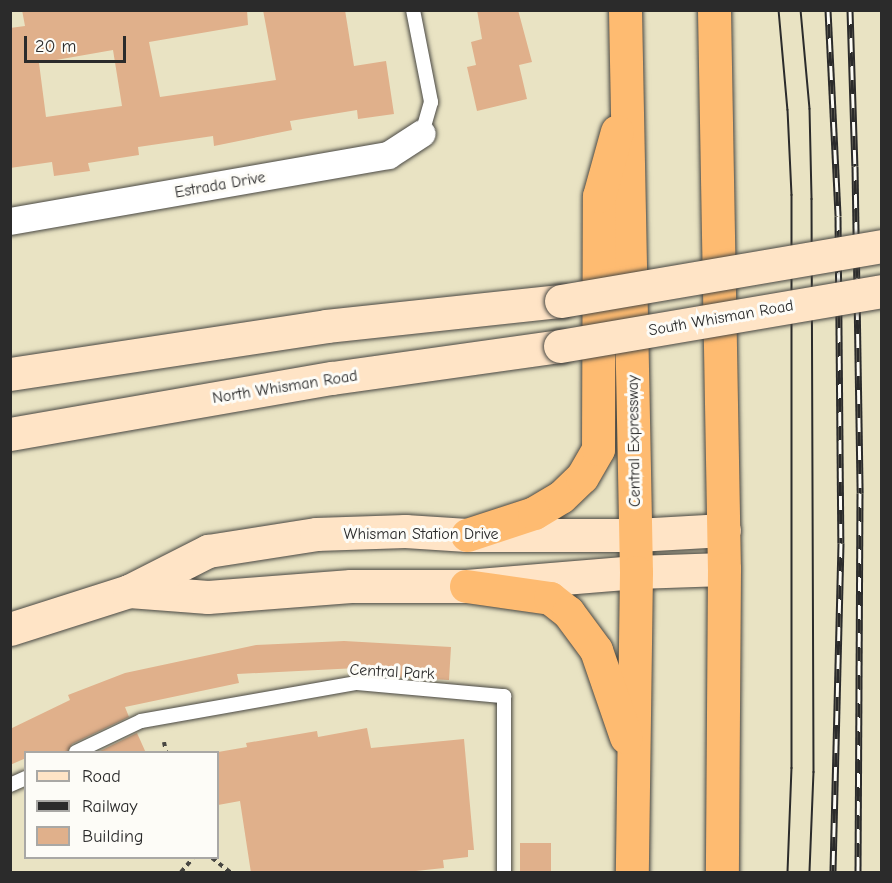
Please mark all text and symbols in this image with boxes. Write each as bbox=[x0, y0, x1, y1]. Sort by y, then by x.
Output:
scale bar bbox=[27, 24, 129, 62]
text: 20 m bbox=[35, 36, 76, 57]
street label: Estrada Drive bbox=[173, 168, 267, 202]
street label: South Whisman Road bbox=[647, 296, 795, 340]
street label: North Whisman Road bbox=[211, 366, 359, 408]
street label: Central Expressway bbox=[623, 375, 645, 507]
street label: Whisman Station Drive bbox=[344, 524, 498, 544]
street label: Central Park bbox=[349, 660, 435, 684]
legend bbox=[24, 751, 219, 859]
text: Road bbox=[82, 766, 121, 787]
text: Railway bbox=[82, 796, 138, 817]
text: Building bbox=[82, 826, 144, 847]

